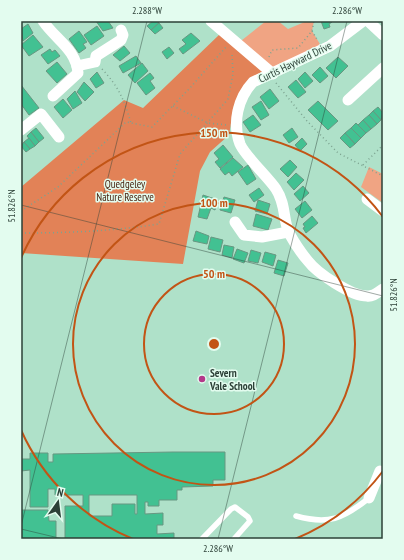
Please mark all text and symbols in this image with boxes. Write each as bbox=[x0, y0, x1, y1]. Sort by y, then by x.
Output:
text: 2.288°W bbox=[132, 4, 162, 17]
text: 2.286°W bbox=[332, 4, 362, 17]
street label: Curtis Hayward Drive bbox=[256, 38, 334, 86]
text: 150 m bbox=[200, 125, 228, 140]
park label: Quedgeley Nature Reserve bbox=[96, 177, 154, 204]
text: 51.826°N bbox=[5, 189, 18, 223]
text: 100 m bbox=[200, 195, 228, 210]
text: 50 m bbox=[203, 266, 225, 281]
text: 51.826°N bbox=[387, 278, 400, 312]
centre of rings bbox=[207, 337, 221, 351]
place label: Severn Vale School bbox=[209, 366, 256, 393]
marker: Severn Vale School bbox=[197, 374, 207, 384]
north arrow bbox=[38, 482, 78, 522]
text: N bbox=[56, 485, 65, 500]
text: 2.286°W bbox=[203, 542, 233, 555]

